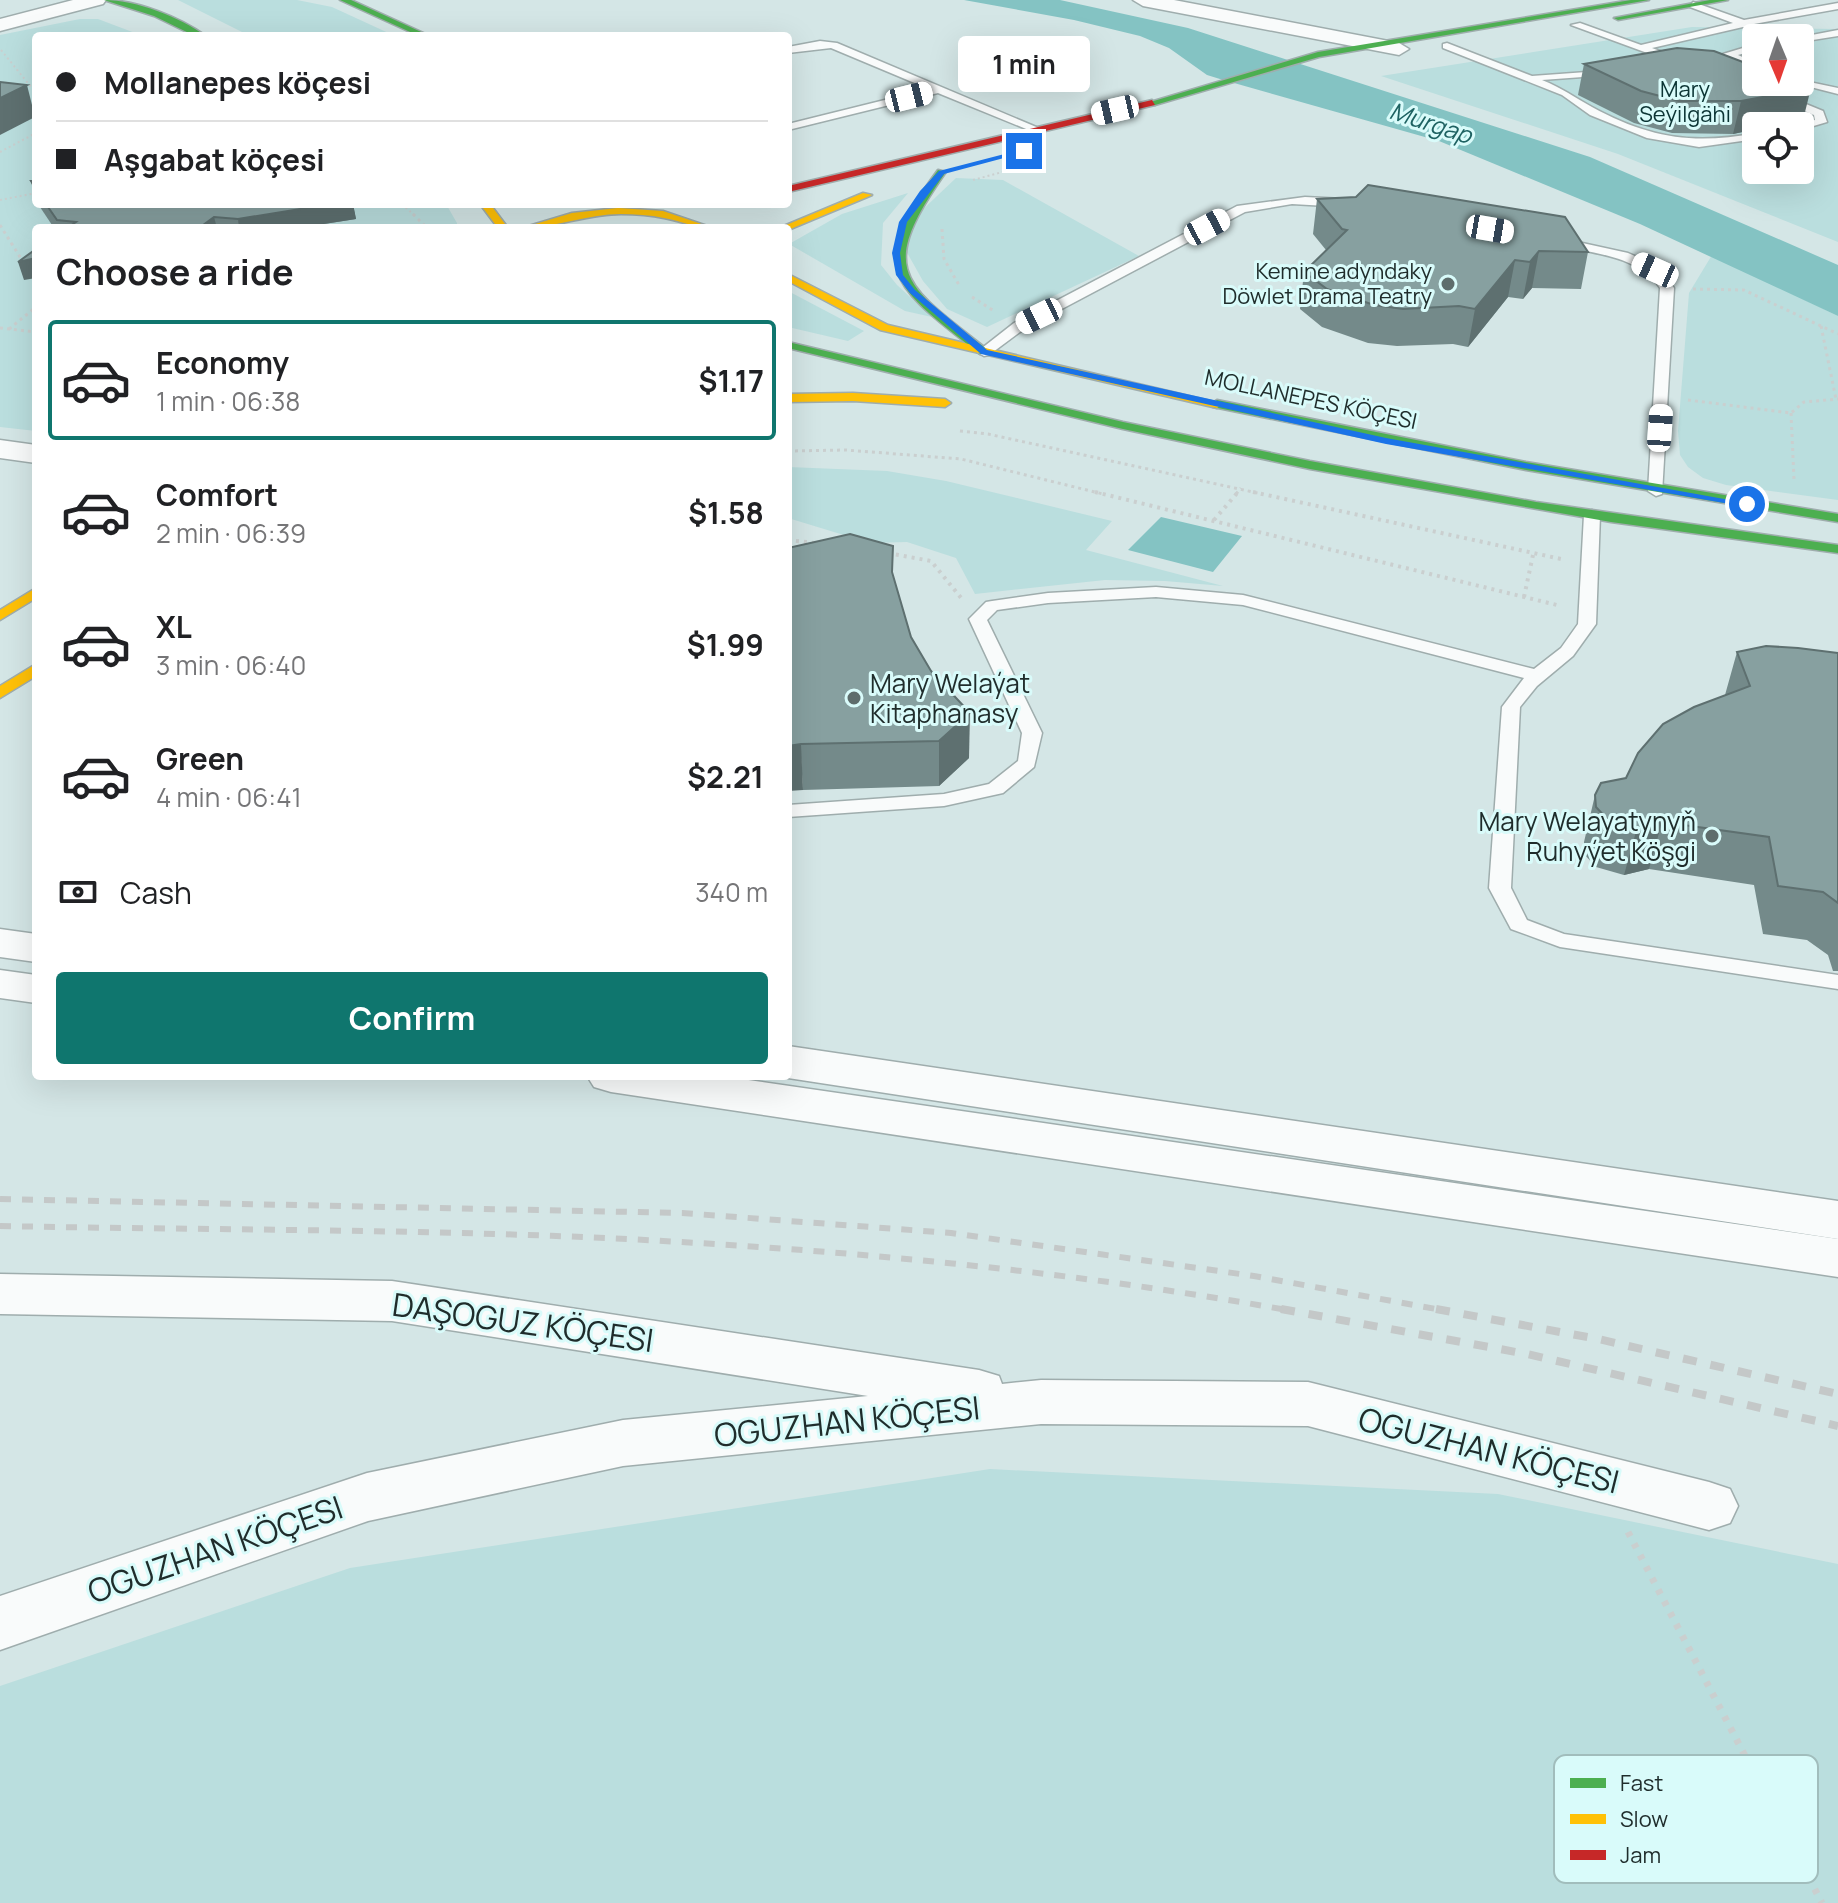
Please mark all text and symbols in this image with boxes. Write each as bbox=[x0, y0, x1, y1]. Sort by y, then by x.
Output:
north arrow bbox=[1742, 24, 1814, 96]
map controls bbox=[1742, 24, 1814, 184]
callout: 1 min bbox=[958, 35, 1090, 91]
text: 1 min bbox=[992, 46, 1056, 82]
text: Mollanepes köçesi bbox=[104, 62, 371, 103]
park label: Mary Seýilgähi bbox=[1639, 74, 1731, 129]
car bbox=[883, 80, 935, 114]
car bbox=[1089, 93, 1141, 127]
water label: Murgap bbox=[1386, 93, 1478, 151]
button: locate bbox=[1742, 112, 1814, 184]
route end bbox=[1006, 133, 1042, 169]
text: Aşgabat köçesi bbox=[104, 139, 325, 180]
car bbox=[1180, 205, 1234, 249]
car bbox=[1464, 213, 1516, 245]
text: Choose a ride bbox=[56, 247, 294, 296]
car bbox=[1628, 249, 1682, 291]
place label: Kemine adyndaky Döwlet Drama Teatry bbox=[1222, 256, 1432, 311]
marker: Kemine adyndaky Döwlet Drama Teatry bbox=[1439, 275, 1457, 293]
car bbox=[1012, 295, 1066, 337]
text: Economy bbox=[156, 342, 289, 383]
icon: car bbox=[60, 344, 132, 416]
text: $1.17 bbox=[699, 360, 764, 401]
street label: MOLLANEPES KÖÇESI bbox=[1202, 362, 1420, 436]
text: 1 min · 06:38 bbox=[156, 383, 300, 419]
car bbox=[1646, 403, 1674, 453]
text: Comfort bbox=[156, 474, 278, 515]
icon: car bbox=[60, 476, 132, 548]
route start bbox=[1729, 486, 1765, 522]
text: $1.58 bbox=[688, 492, 764, 533]
text: 2 min · 06:39 bbox=[156, 515, 306, 551]
text: XL bbox=[156, 606, 192, 647]
icon: car bbox=[60, 608, 132, 680]
text: $1.99 bbox=[687, 624, 764, 665]
text: 3 min · 06:40 bbox=[156, 647, 306, 683]
place label: Mary Welaýat Kitaphanasy bbox=[870, 665, 1030, 731]
marker: Mary Welaýat Kitaphanasy bbox=[845, 689, 863, 707]
text: Green bbox=[156, 738, 244, 779]
icon: car bbox=[60, 740, 132, 812]
text: $2.21 bbox=[687, 756, 764, 797]
text: 4 min · 06:41 bbox=[156, 779, 302, 815]
place label: Mary Welayatynyň Ruhyýet Köşgi bbox=[1478, 803, 1696, 869]
marker: Mary Welayatynyň Ruhyýet Köşgi bbox=[1703, 827, 1721, 845]
icon: cash bbox=[56, 870, 100, 914]
text: Cash bbox=[120, 872, 192, 913]
text: 340 m bbox=[695, 874, 768, 910]
button: Confirm bbox=[56, 972, 768, 1064]
street label: DAŞOGUZ KÖÇESI bbox=[390, 1282, 656, 1362]
street label: OGUZHAN KÖÇESI bbox=[712, 1385, 982, 1457]
street label: OGUZHAN KÖÇESI bbox=[1354, 1396, 1624, 1504]
street label: OGUZHAN KÖÇESI bbox=[82, 1485, 348, 1613]
legend bbox=[1554, 1755, 1818, 1883]
text: Fast bbox=[1620, 1768, 1663, 1798]
text: Slow bbox=[1620, 1804, 1668, 1834]
text: Jam bbox=[1620, 1840, 1661, 1870]

